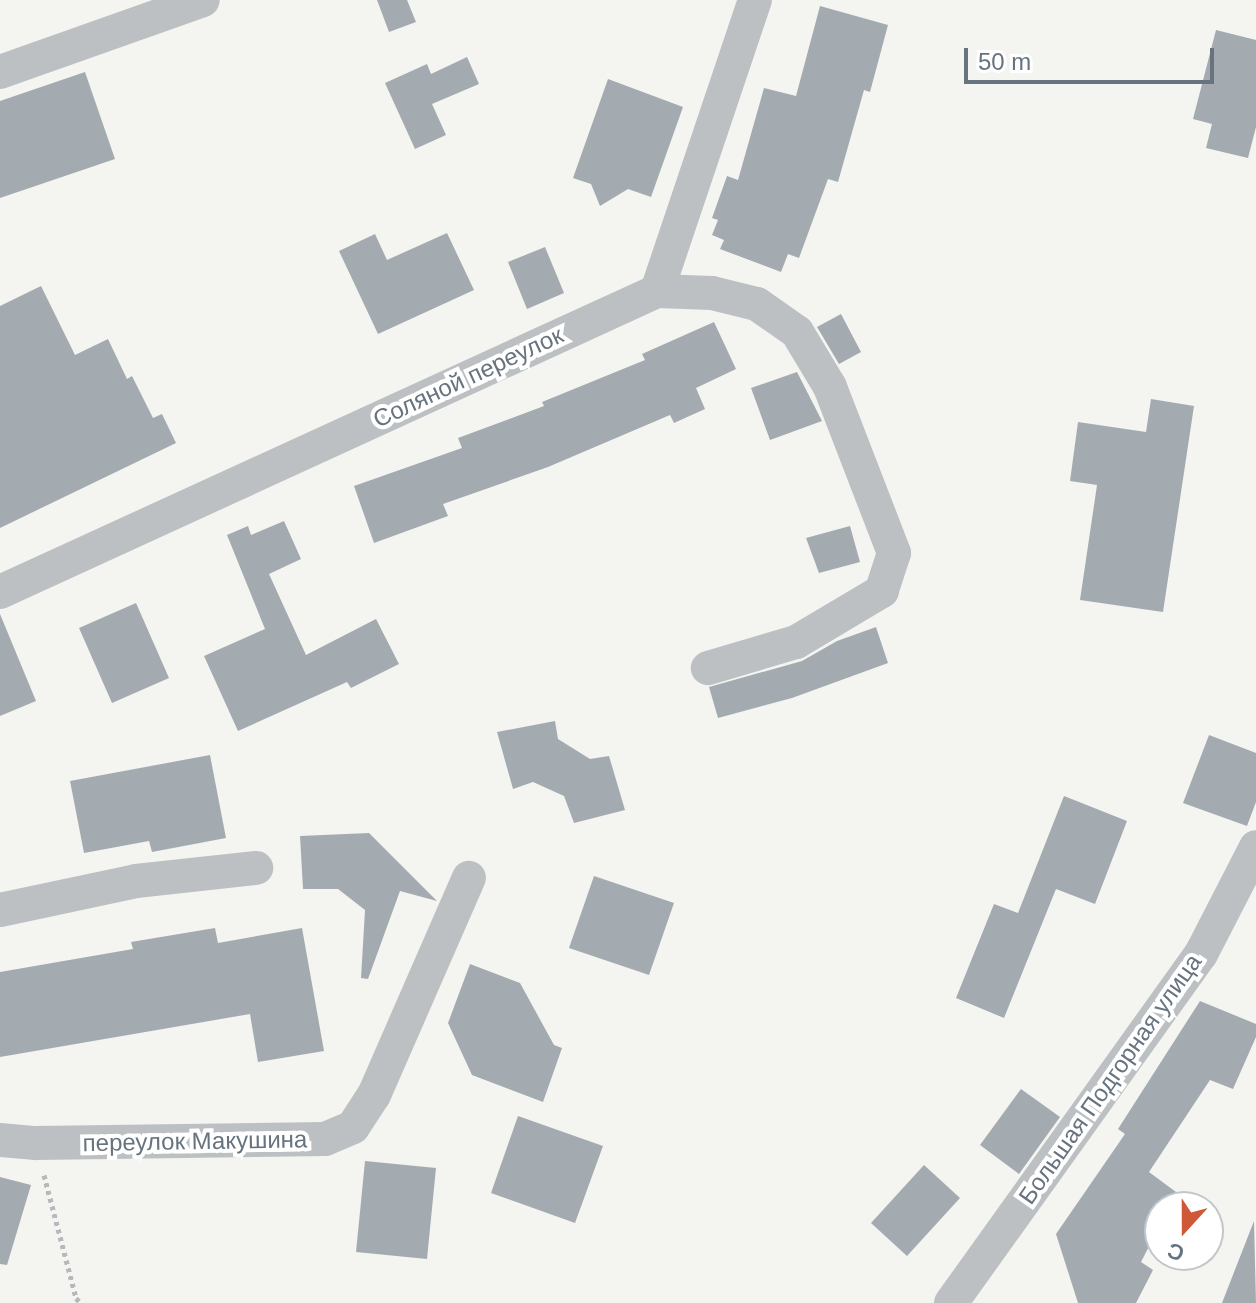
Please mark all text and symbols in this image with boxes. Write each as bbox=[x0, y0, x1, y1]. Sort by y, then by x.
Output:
scale bar bbox=[968, 32, 1218, 82]
text: 50 m bbox=[978, 48, 1031, 75]
street label: Соляной переулок bbox=[368, 320, 568, 434]
street label: Большая Подгорная улица bbox=[1013, 948, 1207, 1210]
street label: переулок Макушина bbox=[82, 1125, 308, 1157]
north arrow bbox=[1144, 1191, 1224, 1271]
text: С bbox=[1164, 1237, 1188, 1267]

